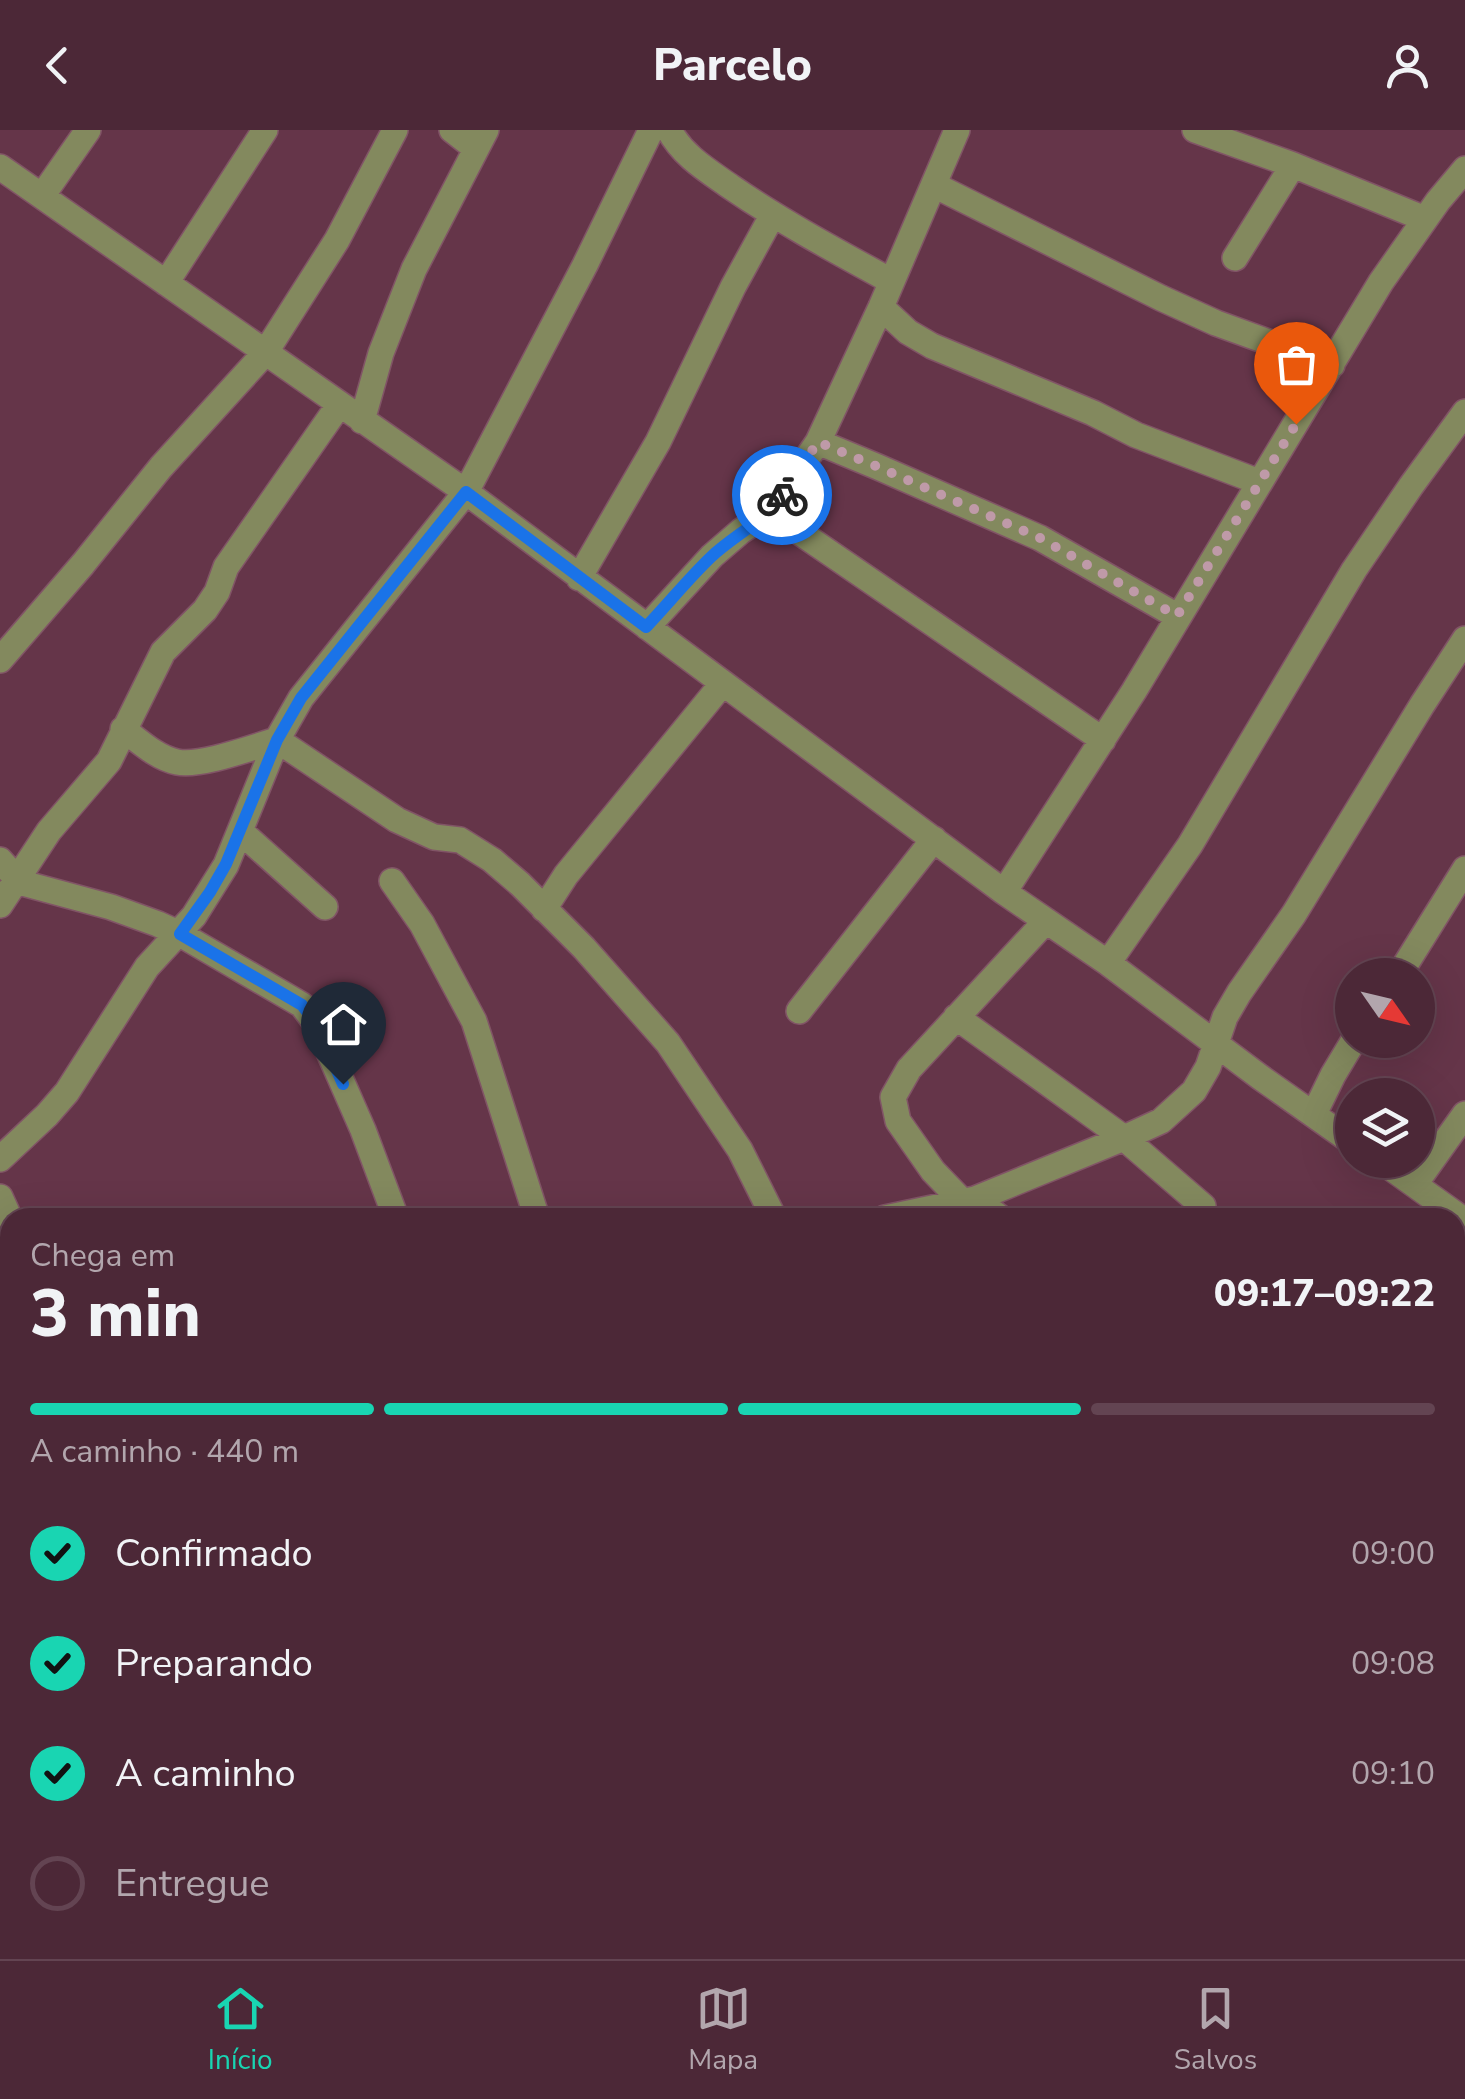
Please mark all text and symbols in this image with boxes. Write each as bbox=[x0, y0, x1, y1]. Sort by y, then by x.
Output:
text: Parcelo bbox=[653, 35, 812, 96]
icon: back bbox=[30, 38, 85, 93]
icon: person bbox=[1380, 38, 1435, 93]
pin bbox=[1254, 322, 1339, 425]
icon: bag bbox=[1269, 337, 1324, 392]
courier bbox=[732, 445, 832, 545]
icon: bike bbox=[755, 468, 810, 523]
north arrow bbox=[1335, 958, 1435, 1058]
map controls bbox=[1335, 958, 1435, 1178]
pin bbox=[301, 982, 386, 1085]
icon: home bbox=[316, 997, 371, 1052]
button: layers bbox=[1335, 1078, 1435, 1178]
text: Chega em bbox=[30, 1234, 175, 1277]
text: 09:17–09:22 bbox=[1214, 1268, 1435, 1319]
text: 3 min bbox=[30, 1270, 201, 1359]
text: A caminho · 440 m bbox=[30, 1430, 299, 1473]
icon: check bbox=[30, 1526, 85, 1581]
text: Confirmado bbox=[115, 1528, 313, 1579]
text: 09:00 bbox=[1351, 1532, 1435, 1575]
icon: check bbox=[30, 1636, 85, 1691]
text: Preparando bbox=[115, 1638, 313, 1689]
text: 09:08 bbox=[1351, 1642, 1435, 1685]
icon: check bbox=[30, 1746, 85, 1801]
text: A caminho bbox=[115, 1748, 296, 1799]
text: 09:10 bbox=[1351, 1752, 1435, 1795]
text: Entregue bbox=[115, 1858, 269, 1909]
tab: Início bbox=[208, 1981, 272, 2079]
tab: Mapa bbox=[688, 1981, 758, 2079]
tab: Salvos bbox=[1174, 1981, 1257, 2079]

